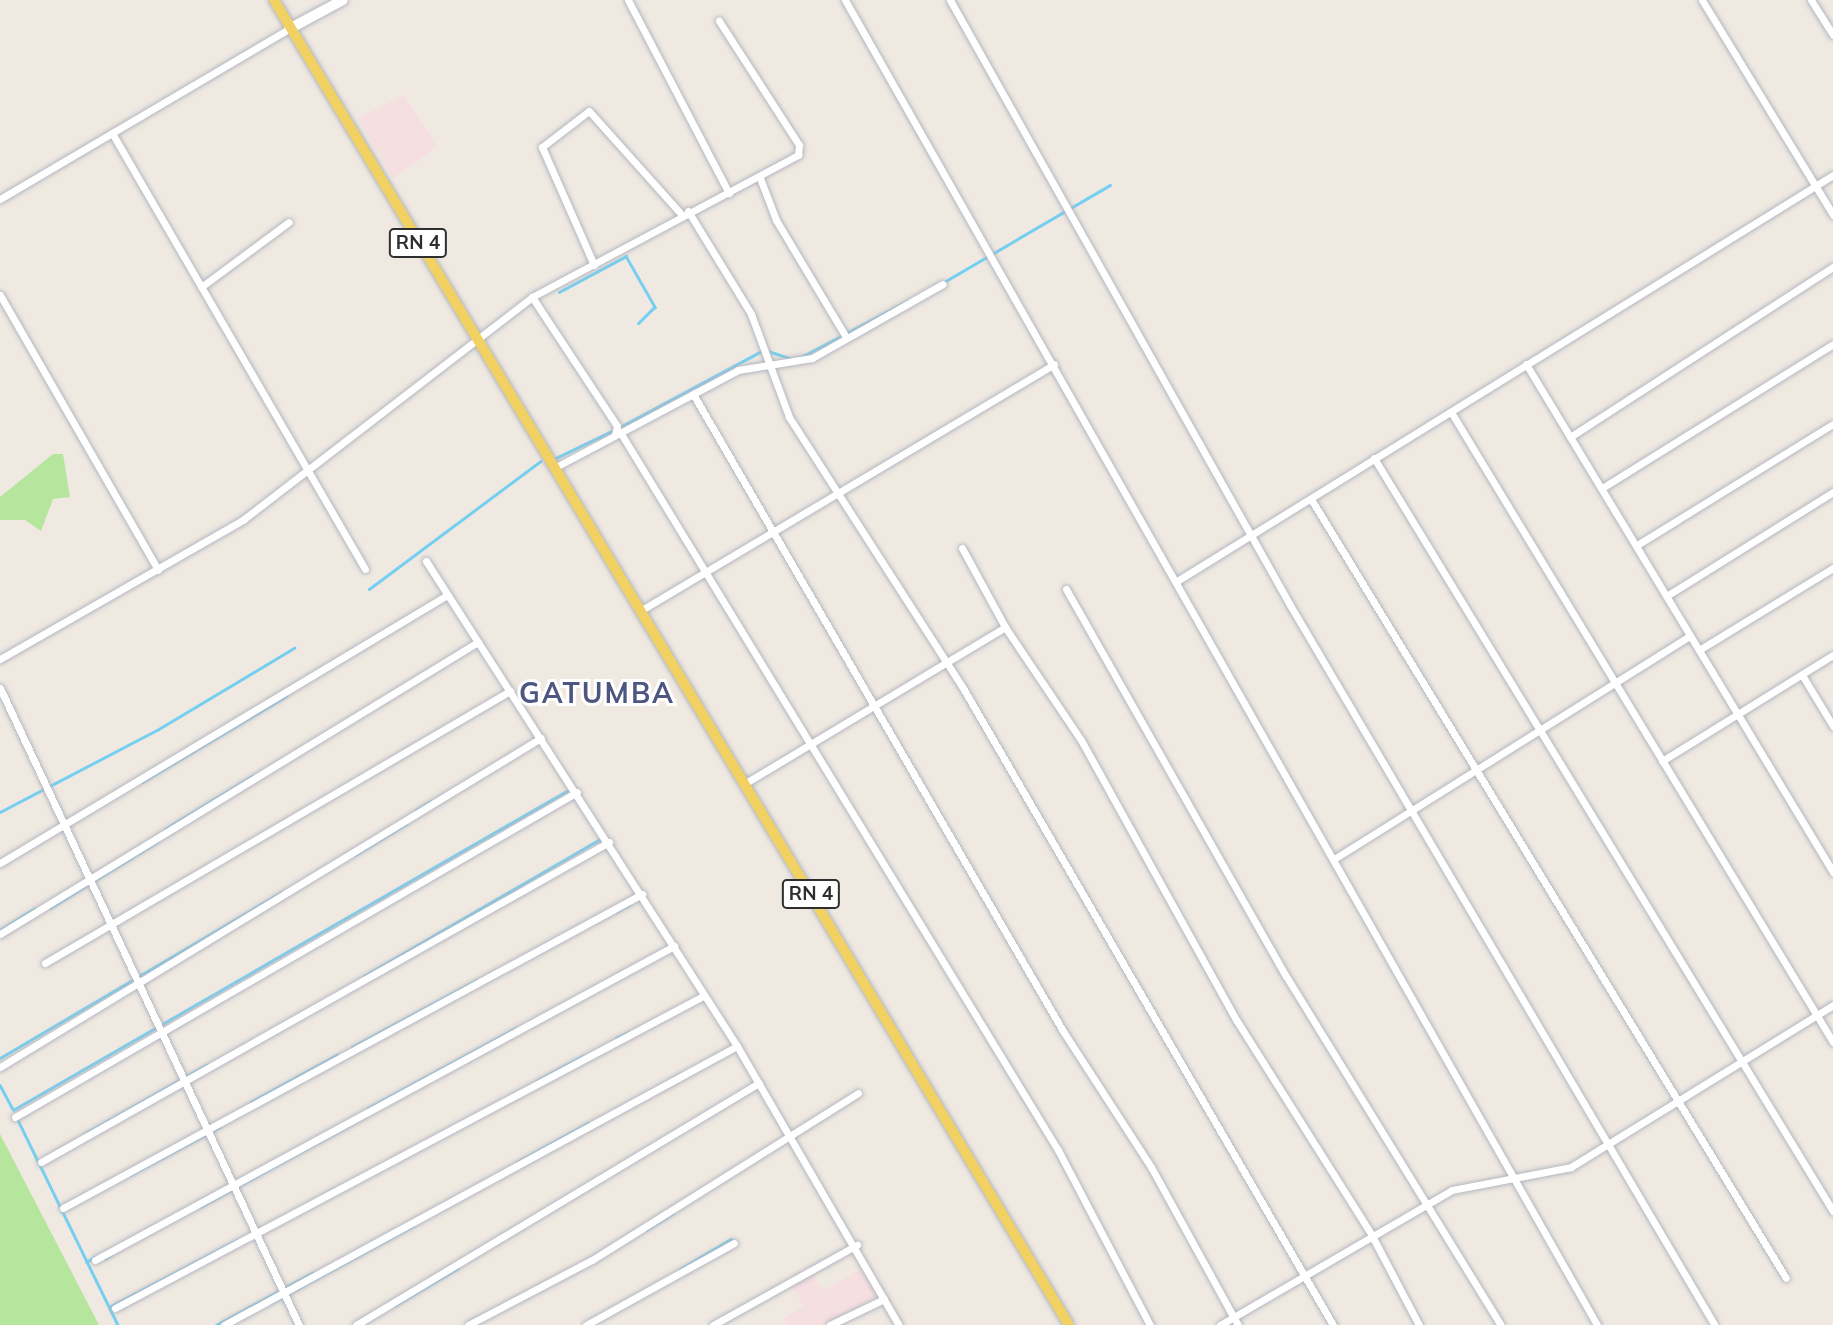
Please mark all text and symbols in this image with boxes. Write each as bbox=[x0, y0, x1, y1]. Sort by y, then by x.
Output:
road number: RN 4 bbox=[388, 228, 448, 258]
district label: GATUMBA bbox=[520, 676, 674, 710]
road number: RN 4 bbox=[781, 878, 841, 909]

